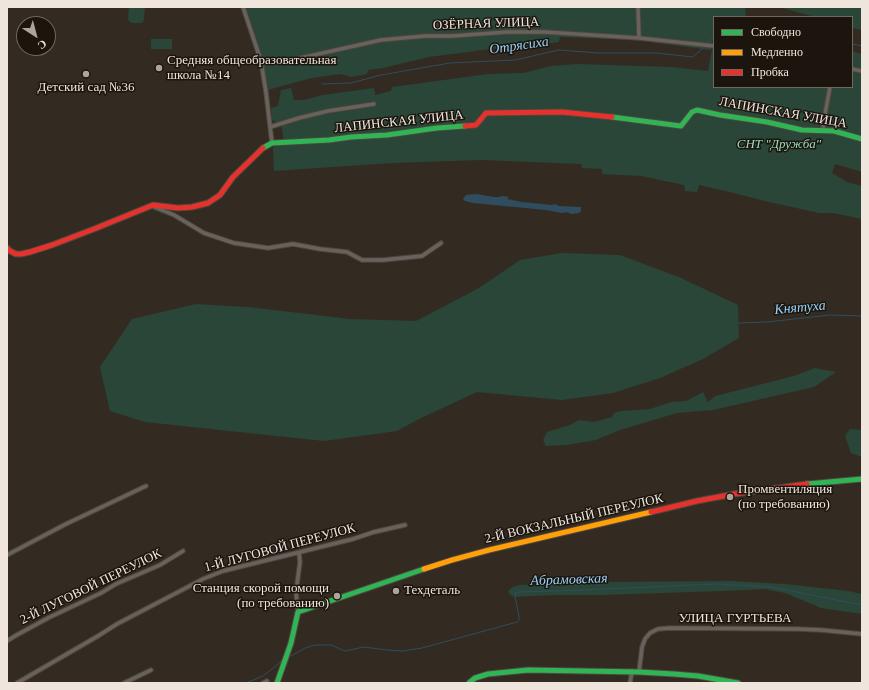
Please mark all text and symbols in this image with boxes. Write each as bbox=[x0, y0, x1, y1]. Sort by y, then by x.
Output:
street label: ОЗЁРНАЯ УЛИЦА bbox=[433, 14, 539, 34]
north arrow bbox=[16, 16, 56, 56]
legend bbox=[713, 16, 853, 88]
text: Свободно bbox=[751, 25, 801, 39]
water label: Отрясиха bbox=[488, 34, 550, 58]
text: С bbox=[36, 38, 49, 52]
text: Медленно bbox=[751, 45, 803, 59]
place label: Средняя общеобразовательная школа №14 bbox=[167, 53, 336, 84]
marker: Средняя общеобразовательная школа №14 bbox=[154, 63, 164, 73]
text: Пробка bbox=[751, 65, 789, 79]
marker: Детский сад №36 bbox=[81, 69, 91, 79]
place label: Детский сад №36 bbox=[38, 80, 134, 96]
street label: ЛАПИНСКАЯ УЛИЦА bbox=[718, 94, 848, 132]
street label: ЛАПИНСКАЯ УЛИЦА bbox=[334, 107, 464, 137]
park label: СНТ "Дружба" bbox=[737, 137, 821, 153]
water label: Княтуха bbox=[774, 297, 826, 319]
place label: Промвентиляция (по требованию) bbox=[738, 482, 832, 513]
street label: 2-Й ВОКЗАЛЬНЫЙ ПЕРЕУЛОК bbox=[483, 491, 665, 547]
marker: Промвентиляция (по требованию) bbox=[725, 492, 735, 502]
street label: 1-Й ЛУГОВОЙ ПЕРЕУЛОК bbox=[203, 520, 357, 576]
street label: 2-Й ЛУГОВОЙ ПЕРЕУЛОК bbox=[18, 546, 164, 628]
water label: Абрамовская bbox=[530, 570, 608, 590]
place label: Станция скорой помощи (по требованию) bbox=[193, 581, 329, 612]
place label: Техдеталь bbox=[404, 583, 460, 599]
marker: Техдеталь bbox=[391, 586, 401, 596]
marker: Станция скорой помощи (по требованию) bbox=[332, 591, 342, 601]
street label: УЛИЦА ГУРТЬЕВА bbox=[679, 611, 791, 627]

